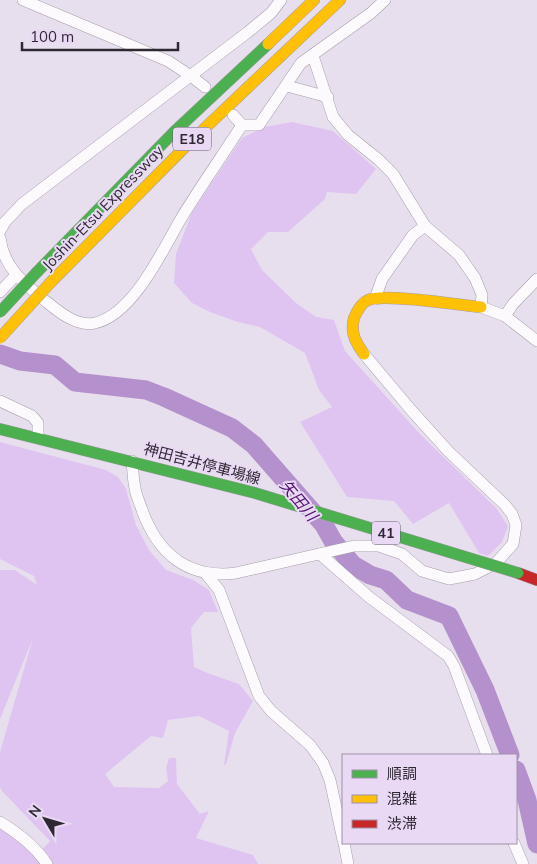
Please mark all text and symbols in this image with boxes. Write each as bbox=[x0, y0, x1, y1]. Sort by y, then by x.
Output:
scale bar bbox=[22, 20, 179, 52]
text: 100 m bbox=[30, 27, 74, 46]
road number: E18 bbox=[173, 128, 211, 150]
street label: Joshin-Etsu Expressway bbox=[38, 141, 167, 274]
street label: 神田吉井停車場線 bbox=[142, 439, 263, 488]
water label: 矢田川 bbox=[276, 475, 323, 526]
road number: 41 bbox=[372, 522, 400, 544]
legend bbox=[342, 754, 517, 844]
text: 順調 bbox=[387, 764, 417, 783]
text: 混雑 bbox=[387, 789, 417, 808]
north arrow bbox=[20, 794, 70, 844]
text: N bbox=[24, 801, 45, 821]
text: 渋滞 bbox=[387, 814, 417, 833]

